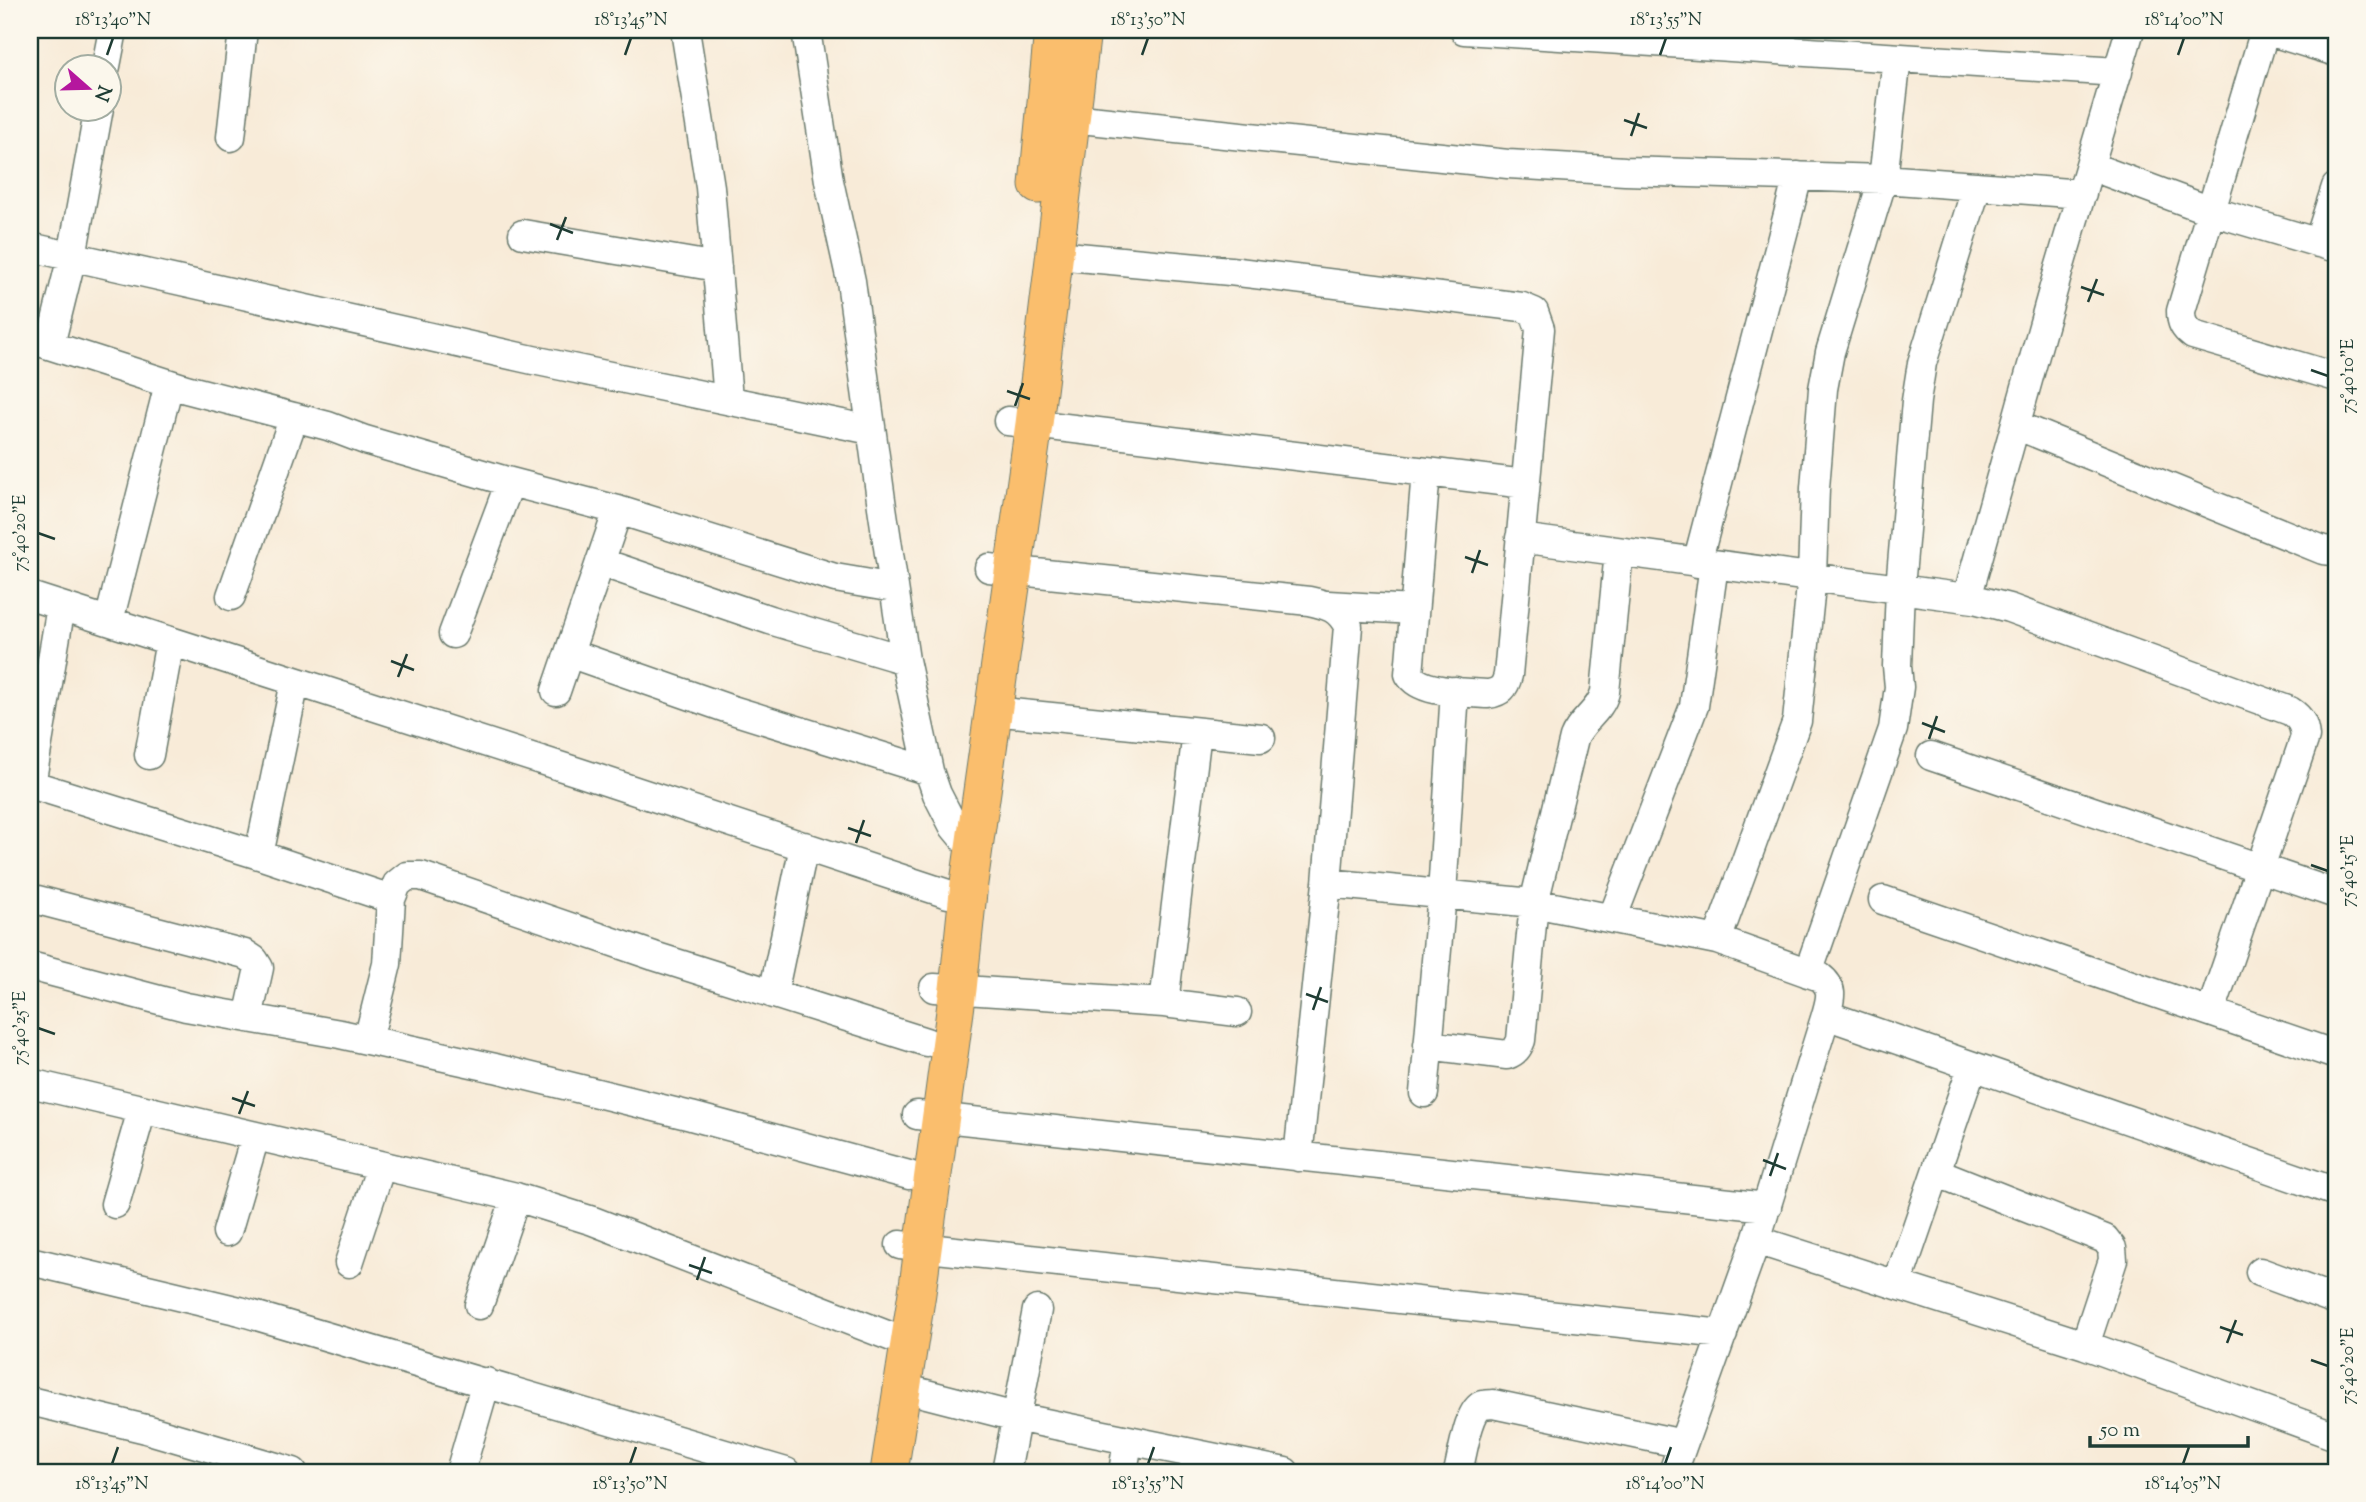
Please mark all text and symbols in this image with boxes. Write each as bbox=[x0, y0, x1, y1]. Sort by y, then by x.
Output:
text: 18°13'40"N bbox=[75, 8, 151, 34]
text: 18°13'45"N bbox=[594, 8, 668, 34]
text: 18°13'50"N bbox=[1110, 8, 1186, 34]
text: 18°13'55"N bbox=[1630, 8, 1702, 34]
text: 18°14'00"N bbox=[2144, 8, 2224, 34]
north arrow bbox=[52, 52, 122, 122]
text: N bbox=[86, 81, 117, 105]
text: 75°40'10"E bbox=[2336, 338, 2362, 413]
text: 75°40'20"E bbox=[8, 494, 34, 572]
text: 75°40'15"E bbox=[2336, 835, 2362, 907]
text: 75°40'25"E bbox=[8, 991, 34, 1065]
text: 75°40'20"E bbox=[2336, 1327, 2362, 1405]
scale bar bbox=[2090, 1404, 2247, 1448]
text: 50 m bbox=[2099, 1416, 2140, 1446]
text: 18°13'45"N bbox=[75, 1472, 149, 1498]
text: 18°13'50"N bbox=[592, 1472, 668, 1498]
text: 18°13'55"N bbox=[1112, 1472, 1184, 1498]
text: 18°14'00"N bbox=[1625, 1472, 1705, 1498]
text: 18°14'05"N bbox=[2145, 1472, 2221, 1498]

